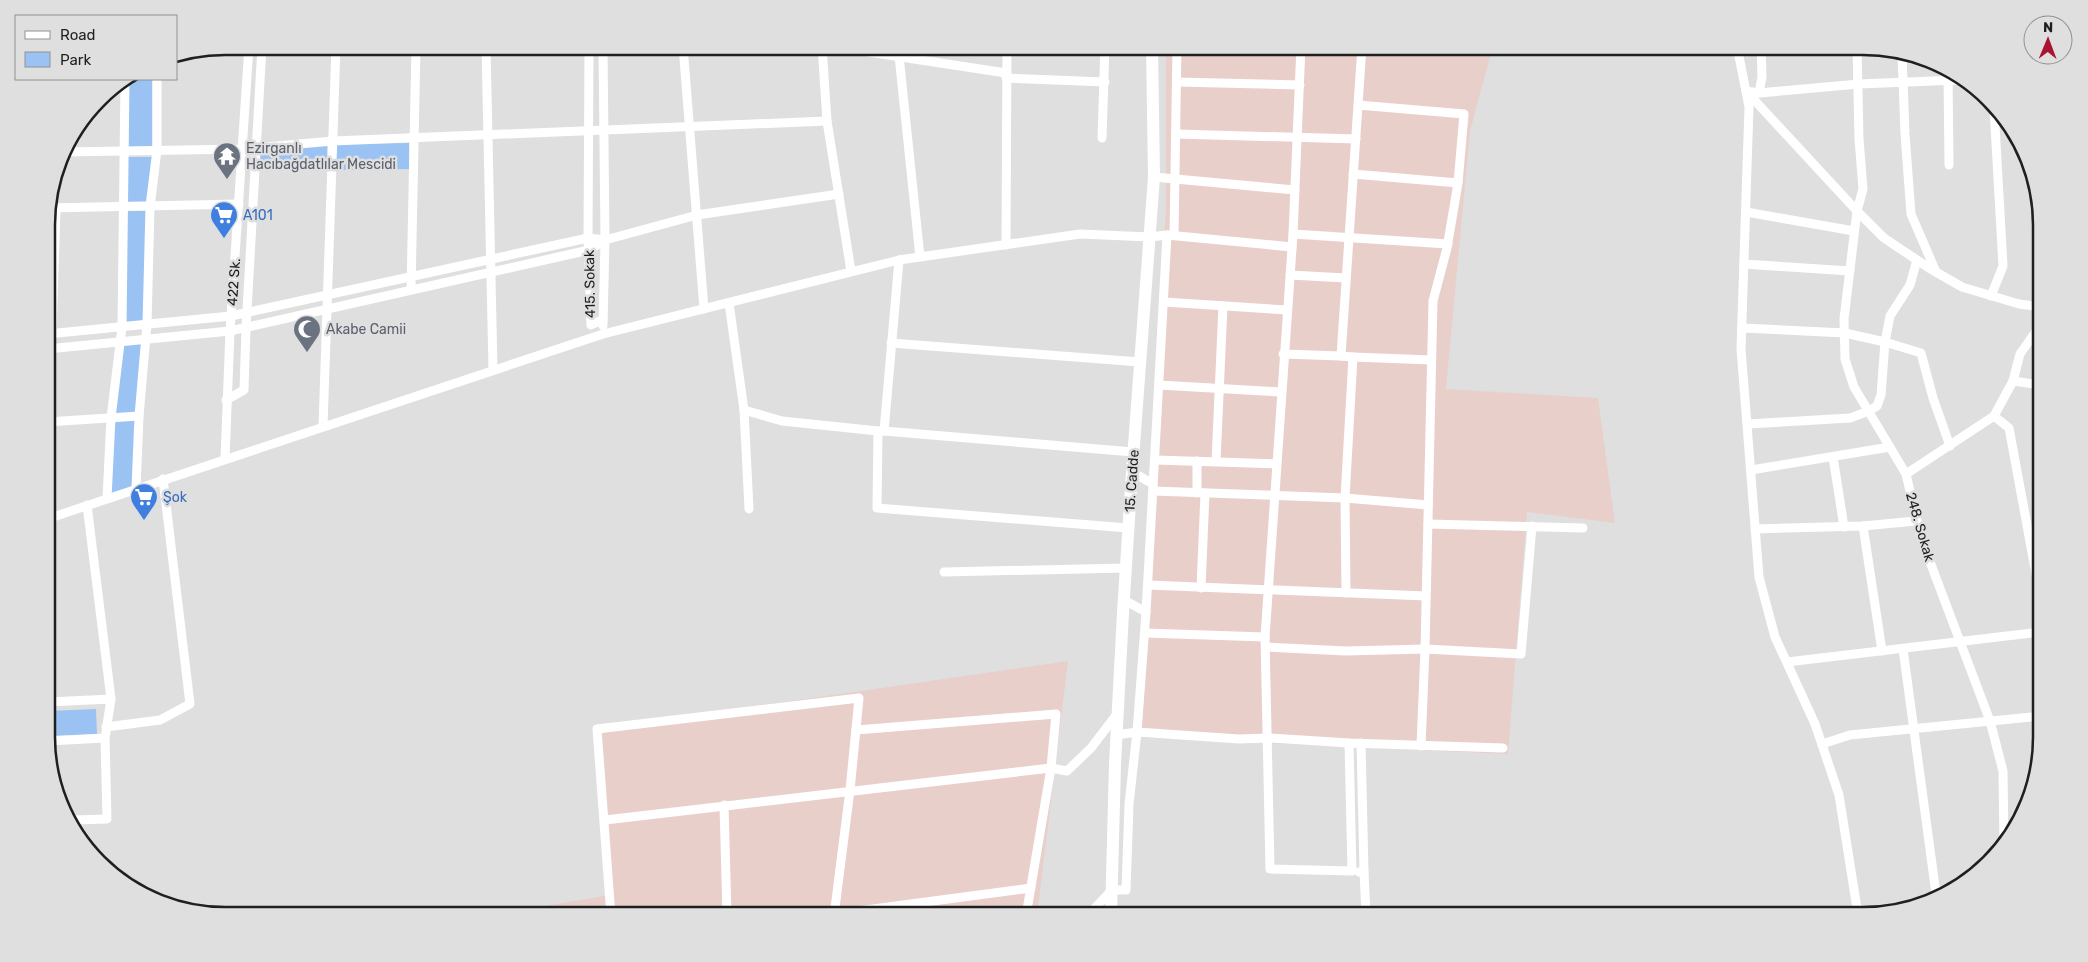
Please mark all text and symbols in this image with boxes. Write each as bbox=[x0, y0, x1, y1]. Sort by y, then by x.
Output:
legend bbox=[15, 15, 178, 80]
north arrow bbox=[2023, 15, 2073, 65]
text: N bbox=[2043, 19, 2053, 36]
text: Road bbox=[60, 26, 96, 44]
text: Park bbox=[60, 51, 91, 69]
place label: Ezirganlı Hacıbağdatlılar Mescidi bbox=[246, 140, 396, 173]
temple icon: Ezirganlı Hacıbağdatlılar Mescidi bbox=[212, 141, 242, 180]
supermarket icon: A101 bbox=[209, 200, 239, 239]
place label: A101 bbox=[243, 207, 273, 224]
street label: 415. Sokak bbox=[581, 249, 599, 318]
street label: 422 Sk. bbox=[224, 257, 244, 307]
mosque icon: Akabe Camii bbox=[292, 314, 322, 353]
place label: Akabe Camii bbox=[326, 321, 406, 338]
street label: 15. Cadde bbox=[1121, 449, 1143, 513]
supermarket icon: Şok bbox=[129, 482, 159, 521]
place label: Şok bbox=[163, 489, 188, 506]
street label: 248. Sokak bbox=[1902, 490, 1938, 564]

